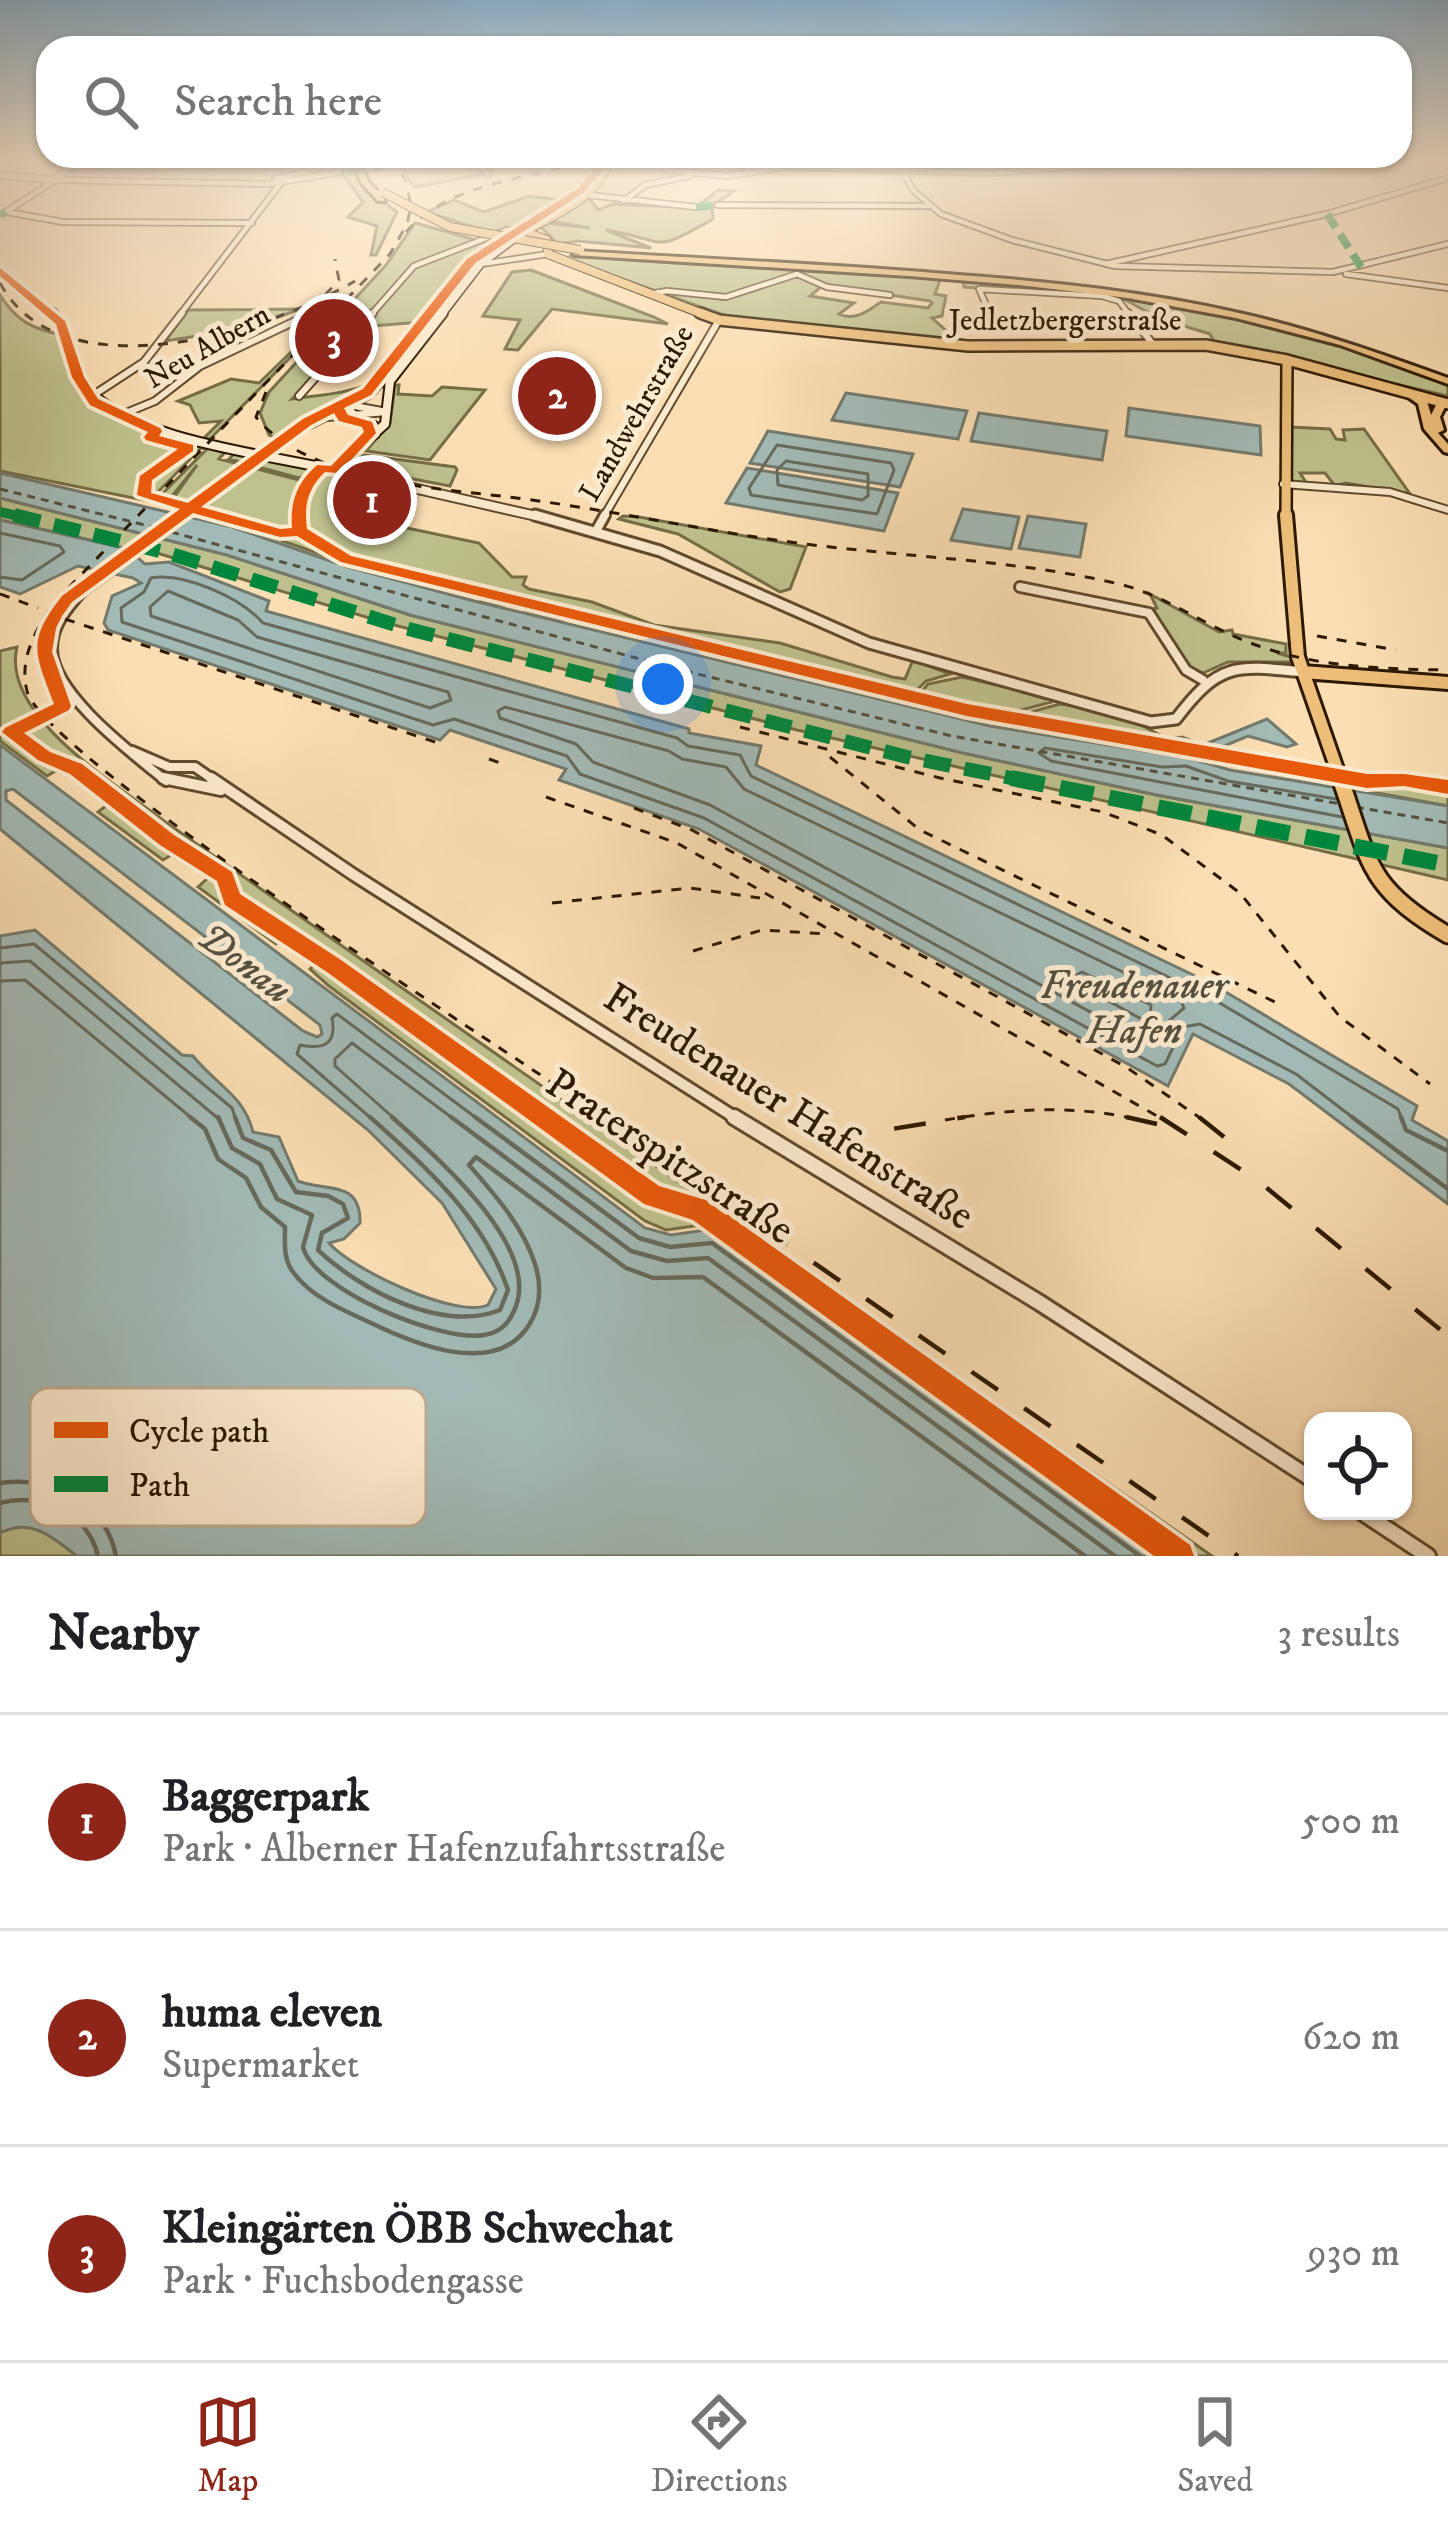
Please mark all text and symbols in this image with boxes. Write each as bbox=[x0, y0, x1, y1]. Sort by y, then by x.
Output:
search box bbox=[36, 36, 1412, 168]
icon: search bbox=[78, 69, 144, 135]
text: Search here bbox=[174, 74, 382, 130]
pin: 3 bbox=[295, 293, 373, 383]
street label: Neu Albern bbox=[138, 296, 277, 398]
street label: Jedletzbergerstraße bbox=[946, 303, 1181, 340]
street label: Landwehrstraße bbox=[572, 319, 703, 508]
pin: 2 bbox=[518, 351, 596, 441]
pin: 1 bbox=[333, 455, 411, 545]
your location bbox=[633, 654, 693, 714]
water label: Donau bbox=[188, 913, 301, 1015]
water label: Freudenauer Hafen bbox=[1041, 962, 1231, 1056]
street label: Freudenauer Hafenstraße bbox=[594, 972, 983, 1243]
street label: Praterspitzstraße bbox=[535, 1058, 803, 1257]
legend bbox=[30, 1388, 426, 1526]
text: Cycle path bbox=[129, 1412, 269, 1453]
map controls bbox=[1304, 1412, 1412, 1520]
button: locate bbox=[1304, 1412, 1412, 1520]
text: Path bbox=[129, 1466, 190, 1507]
text: Nearby bbox=[48, 1602, 199, 1666]
text: 3 results bbox=[1277, 1610, 1400, 1659]
text: Baggerpark bbox=[162, 1769, 369, 1825]
text: 1 bbox=[80, 1797, 94, 1846]
text: 500 m bbox=[1301, 1797, 1400, 1846]
text: Park · Alberner Hafenzufahrtsstraße bbox=[162, 1825, 725, 1874]
text: huma eleven bbox=[162, 1985, 382, 2041]
text: 2 bbox=[77, 2013, 97, 2062]
text: 620 m bbox=[1302, 2013, 1400, 2062]
text: Supermarket bbox=[162, 2041, 359, 2090]
text: Kleingärten ÖBB Schwechat bbox=[162, 2201, 673, 2257]
text: 3 bbox=[80, 2229, 94, 2278]
text: 930 m bbox=[1307, 2229, 1400, 2278]
text: Park · Fuchsbodengasse bbox=[162, 2257, 524, 2306]
tab: Map bbox=[195, 2389, 261, 2502]
tab: Directions bbox=[651, 2389, 787, 2502]
tab: Saved bbox=[1177, 2389, 1253, 2502]

